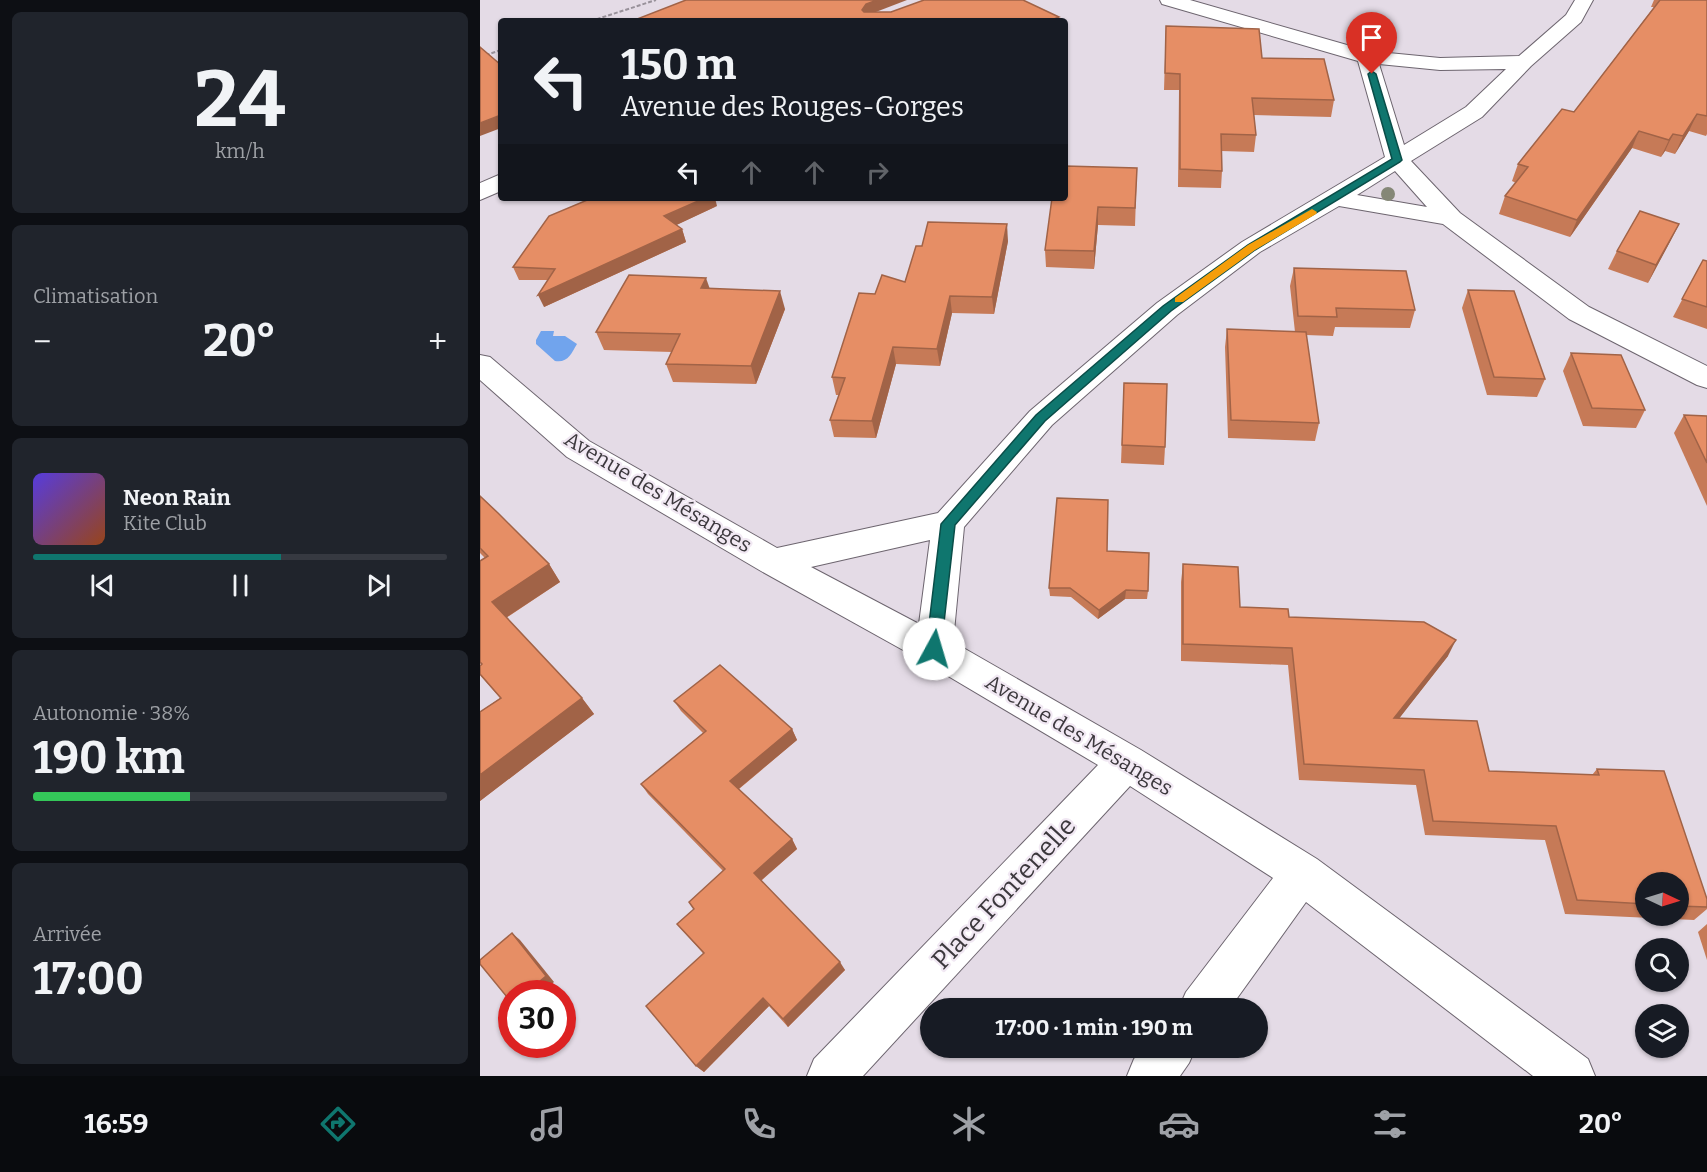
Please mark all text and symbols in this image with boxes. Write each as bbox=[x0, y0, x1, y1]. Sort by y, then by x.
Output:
pin bbox=[1346, 12, 1397, 74]
icon: arrive bbox=[1355, 21, 1388, 54]
text: 150 m bbox=[621, 40, 736, 90]
icon: left bbox=[522, 42, 600, 120]
text: 24 bbox=[194, 53, 286, 147]
text: Avenue des Rouges-Gorges bbox=[621, 91, 964, 123]
text: km/h bbox=[215, 139, 265, 163]
icon: left bbox=[672, 156, 705, 189]
icon: ahead bbox=[735, 156, 768, 189]
icon: ahead bbox=[798, 156, 831, 189]
icon: right bbox=[861, 156, 894, 189]
text: Climatisation bbox=[33, 284, 158, 308]
text: 20° bbox=[203, 314, 276, 368]
text: − bbox=[33, 322, 51, 362]
text: + bbox=[428, 322, 447, 362]
street label: Avenue des Mésanges bbox=[560, 426, 756, 558]
text: Neon Rain bbox=[123, 484, 231, 511]
text: Kite Club bbox=[123, 511, 207, 535]
icon: previous bbox=[86, 569, 119, 602]
icon: pause bbox=[224, 569, 257, 602]
icon: next bbox=[362, 569, 395, 602]
position arrow bbox=[902, 617, 966, 681]
street label: Avenue des Mésanges bbox=[981, 669, 1177, 801]
text: Autonomie · 38% bbox=[33, 701, 190, 725]
text: 190 km bbox=[33, 731, 185, 785]
street label: Place Fontenelle bbox=[926, 810, 1082, 976]
north arrow bbox=[1635, 872, 1689, 926]
map controls bbox=[1635, 872, 1689, 1058]
text: Arrivée bbox=[33, 922, 102, 946]
button: search bbox=[1635, 938, 1689, 992]
text: 17:00 bbox=[33, 952, 144, 1006]
speed limit sign: 30 bbox=[498, 980, 576, 1058]
button: layers bbox=[1635, 1004, 1689, 1058]
text: 17:00 · 1 min · 190 m bbox=[995, 1014, 1193, 1041]
icon: directions bbox=[317, 1103, 359, 1145]
icon: music bbox=[527, 1103, 569, 1145]
icon: phone bbox=[738, 1103, 780, 1145]
icon: climate bbox=[948, 1103, 990, 1145]
icon: car bbox=[1158, 1103, 1200, 1145]
icon: filters bbox=[1369, 1103, 1411, 1145]
text: 16:59 bbox=[84, 1108, 149, 1140]
text: 20° bbox=[1579, 1108, 1623, 1140]

